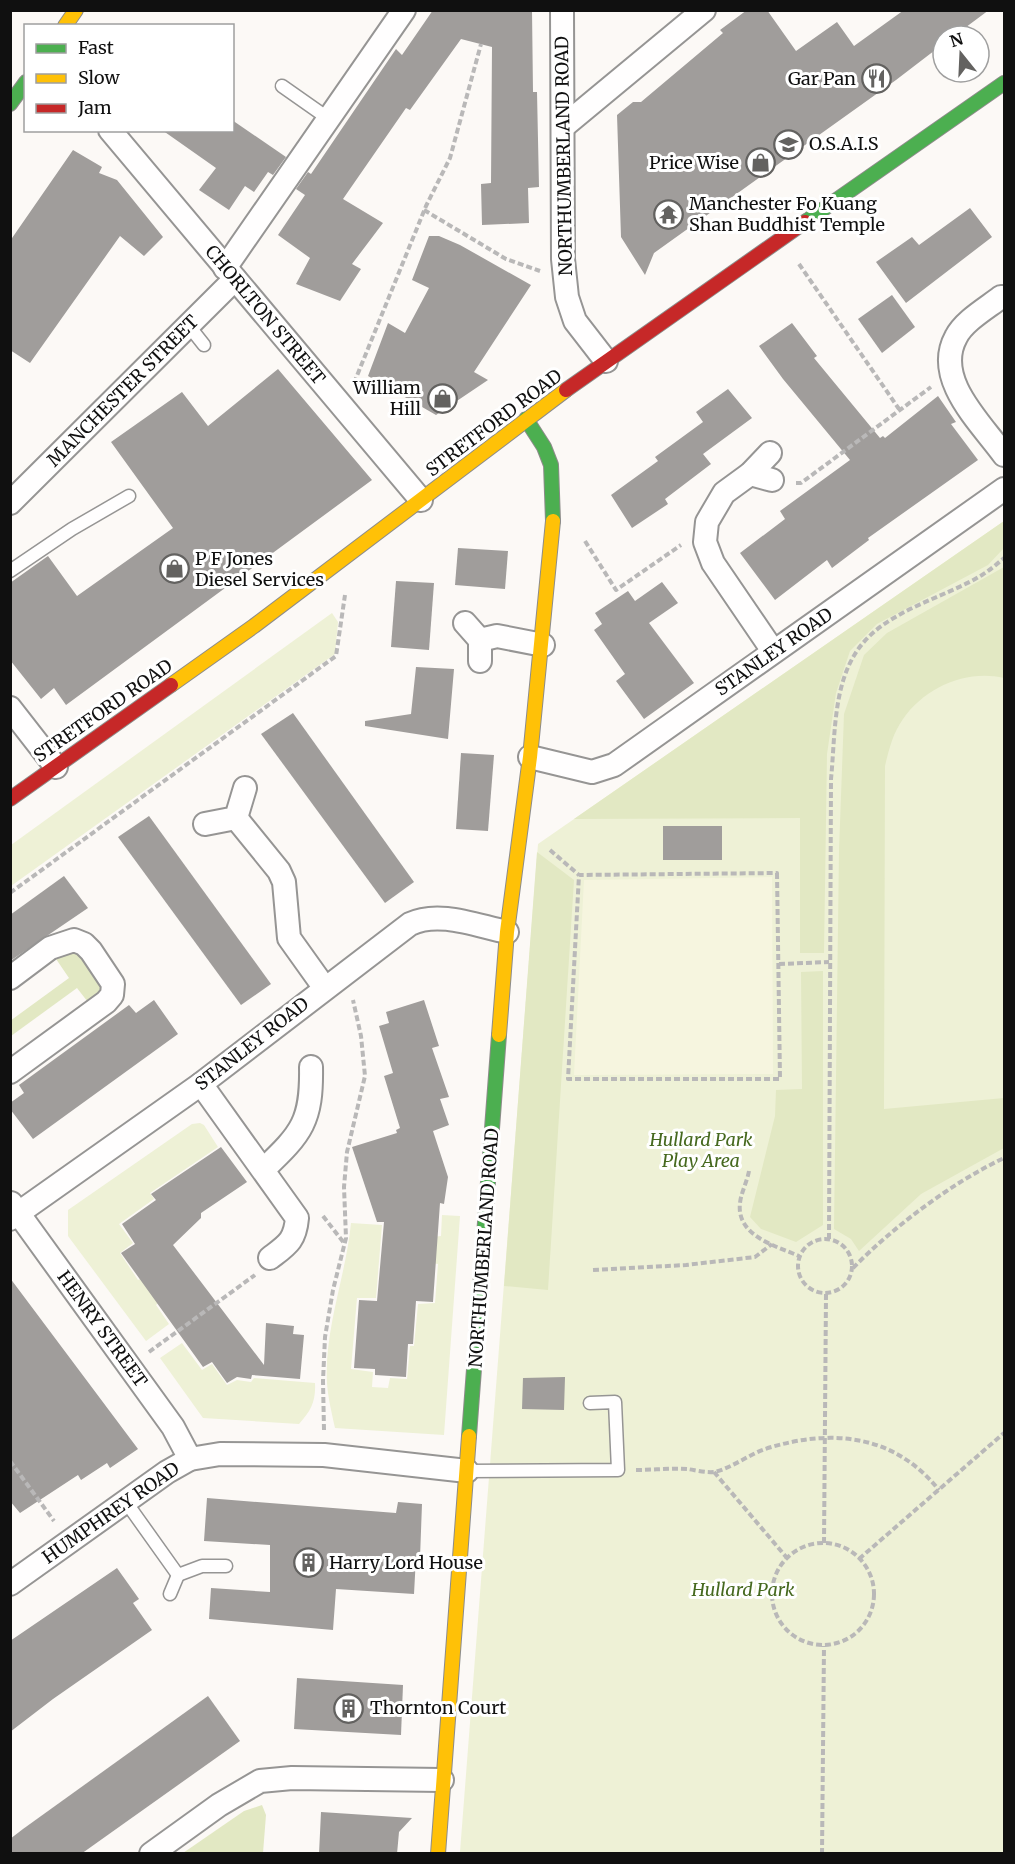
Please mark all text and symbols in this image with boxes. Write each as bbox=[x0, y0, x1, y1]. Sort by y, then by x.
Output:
legend bbox=[24, 24, 234, 132]
north arrow bbox=[931, 24, 991, 84]
text: N bbox=[947, 28, 966, 51]
text: Fast bbox=[78, 36, 114, 59]
street label: NORTHUMBERLAND ROAD bbox=[550, 36, 577, 276]
restaurant icon: Gar Pan bbox=[861, 63, 893, 95]
text: Slow bbox=[78, 66, 121, 89]
place label: Gar Pan bbox=[788, 67, 856, 90]
text: Jam bbox=[77, 96, 112, 119]
school or university icon: O.S.A.I.S bbox=[772, 128, 804, 160]
place label: O.S.A.I.S bbox=[809, 132, 879, 155]
shop icon: Price Wise bbox=[744, 147, 776, 179]
place label: Price Wise bbox=[649, 151, 739, 174]
place label: Manchester Fo Kuang Shan Buddhist Temple bbox=[689, 192, 885, 236]
temple icon: Manchester Fo Kuang Shan Buddhist Temple bbox=[652, 198, 684, 230]
street label: CHORLTON STREET bbox=[200, 240, 331, 389]
street label: MANCHESTER STREET bbox=[42, 310, 204, 471]
street label: STRETFORD ROAD bbox=[421, 364, 566, 481]
place label: William Hill bbox=[352, 376, 421, 420]
shop icon: William Hill bbox=[426, 382, 458, 414]
place label: P F Jones Diesel Services bbox=[195, 547, 324, 591]
shop icon: P F Jones Diesel Services bbox=[158, 553, 190, 585]
street label: STANLEY ROAD bbox=[711, 603, 837, 701]
street label: STRETFORD ROAD bbox=[29, 654, 177, 767]
street label: STANLEY ROAD bbox=[190, 992, 313, 1095]
street label: NORTHUMBERLAND ROAD bbox=[464, 1127, 503, 1368]
park label: Hullard Park Play Area bbox=[648, 1128, 753, 1172]
street label: HENRY STREET bbox=[52, 1266, 153, 1392]
street label: HUMPHREY ROAD bbox=[38, 1457, 184, 1569]
building icon: Harry Lord House bbox=[292, 1547, 324, 1579]
place label: Harry Lord House bbox=[329, 1551, 483, 1574]
park label: Hullard Park bbox=[690, 1578, 795, 1601]
building icon: Thornton Court bbox=[333, 1692, 365, 1724]
place label: Thornton Court bbox=[370, 1696, 506, 1719]

